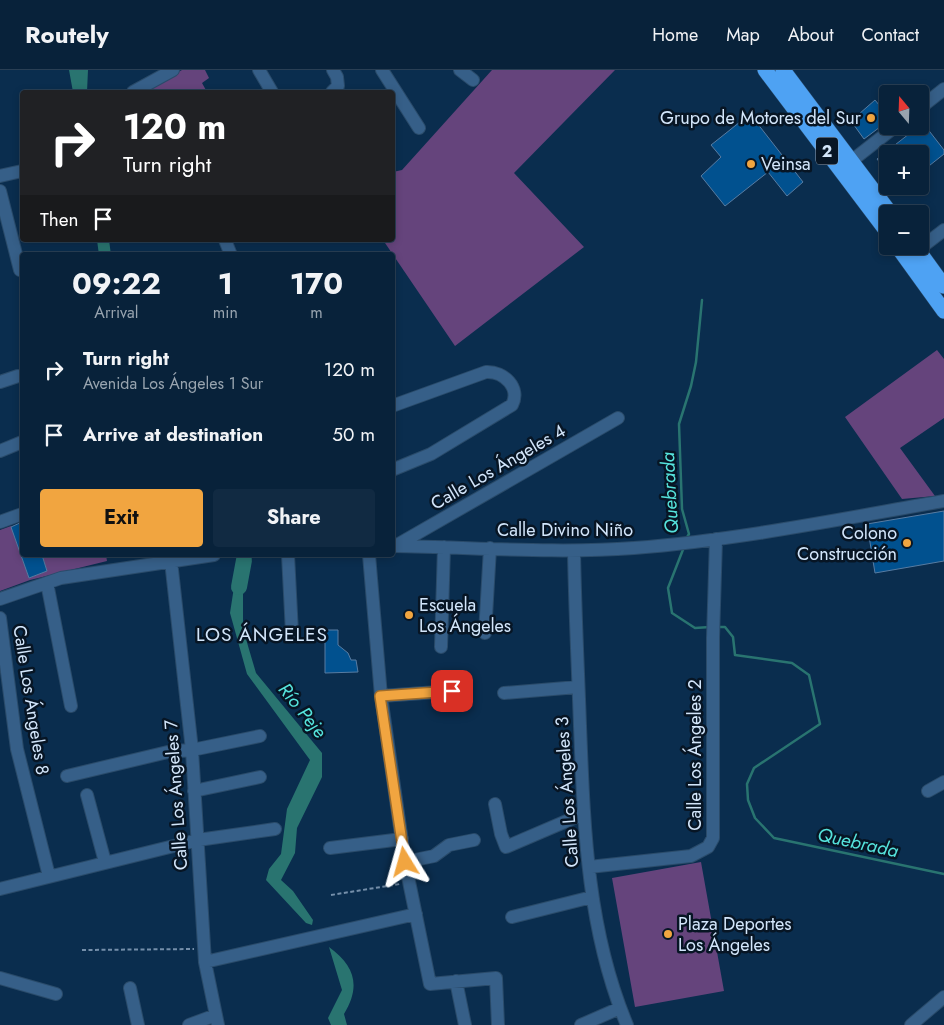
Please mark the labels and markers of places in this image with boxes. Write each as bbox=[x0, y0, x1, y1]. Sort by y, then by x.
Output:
place label: Grupo de Motores del Sur bbox=[660, 105, 862, 131]
marker: Grupo de Motores del Sur bbox=[865, 112, 877, 124]
place label: Veinsa bbox=[761, 151, 811, 177]
marker: Veinsa bbox=[745, 158, 757, 170]
place label: Colono Construcción bbox=[797, 520, 897, 567]
marker: Colono Construcción bbox=[901, 537, 913, 549]
place label: Escuela Los Ángeles bbox=[419, 592, 511, 639]
marker: Escuela Los Ángeles bbox=[403, 609, 415, 621]
pin bbox=[431, 670, 473, 712]
place label: Plaza Deportes Los Ángeles bbox=[678, 911, 792, 958]
marker: Plaza Deportes Los Ángeles bbox=[662, 928, 674, 940]

